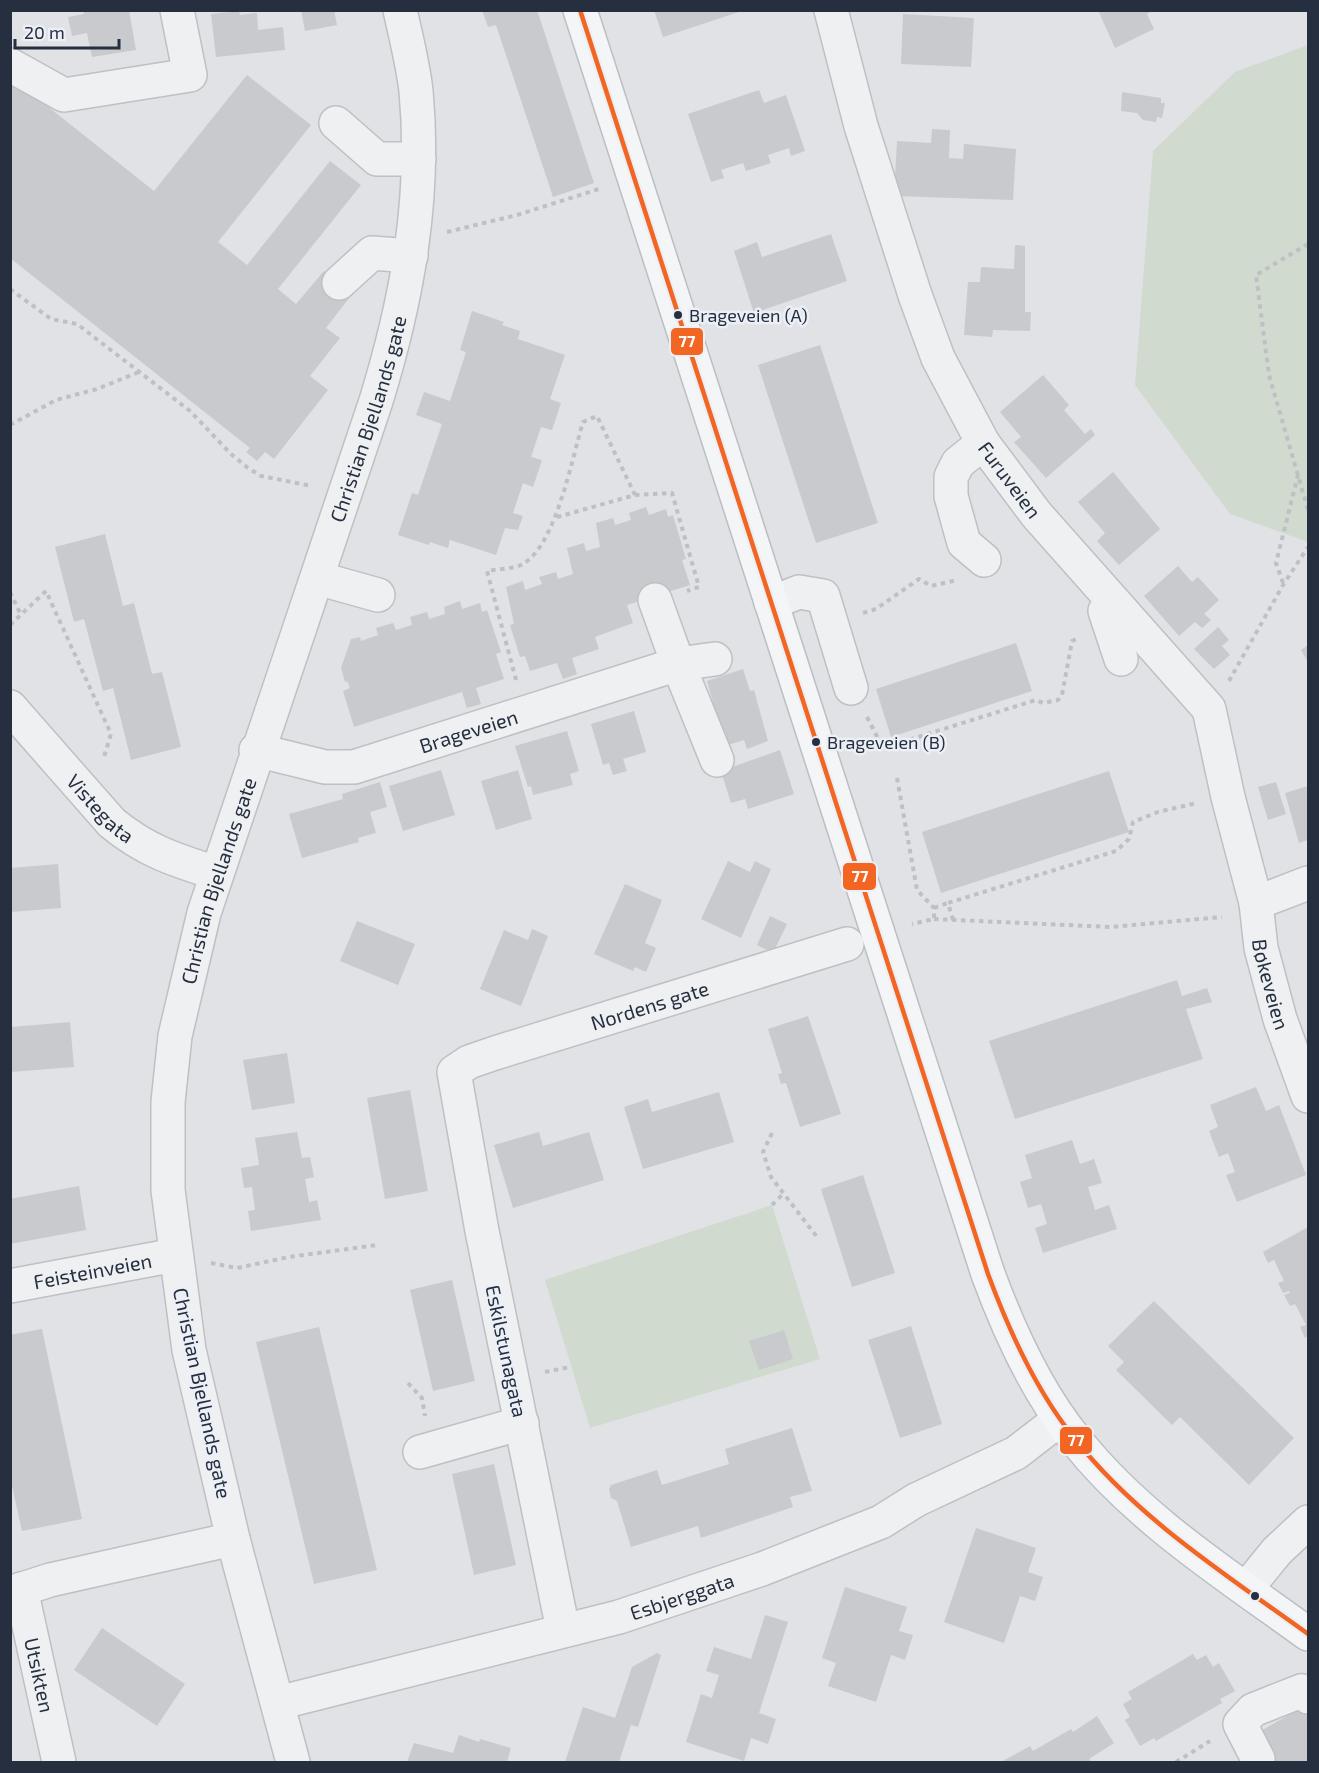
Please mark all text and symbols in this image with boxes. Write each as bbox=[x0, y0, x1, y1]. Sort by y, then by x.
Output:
scale bar bbox=[15, 12, 118, 50]
text: 20 m bbox=[24, 21, 65, 43]
place label: Brageveien (A) bbox=[689, 304, 808, 326]
marker: Brageveien (A) bbox=[672, 309, 684, 321]
street label: Christian Bjellands gate bbox=[324, 313, 411, 525]
line badge: 77 bbox=[670, 327, 704, 356]
text: 77 bbox=[679, 331, 696, 350]
street label: Furuveien bbox=[974, 436, 1047, 523]
street label: Brageveien bbox=[416, 704, 520, 758]
place label: Brageveien (B) bbox=[827, 731, 946, 753]
marker: Brageveien (B) bbox=[810, 736, 822, 748]
street label: Vistegata bbox=[62, 769, 139, 848]
street label: Christian Bjellands gate bbox=[176, 774, 261, 986]
line badge: 77 bbox=[842, 862, 877, 891]
text: 77 bbox=[852, 866, 869, 885]
street label: Bøkeveien bbox=[1248, 938, 1295, 1033]
street label: Nordens gate bbox=[588, 976, 712, 1035]
street label: Feisteinveien bbox=[31, 1248, 154, 1293]
street label: Eskilstunagata bbox=[481, 1283, 533, 1419]
street label: Christian Bjellands gate bbox=[169, 1285, 237, 1501]
line badge: 77 bbox=[1059, 1426, 1093, 1455]
text: 77 bbox=[1068, 1430, 1085, 1449]
street label: Esbjerggata bbox=[627, 1567, 737, 1624]
unlabelled marker bbox=[1249, 1590, 1261, 1602]
street label: Utsikten bbox=[20, 1635, 60, 1715]

